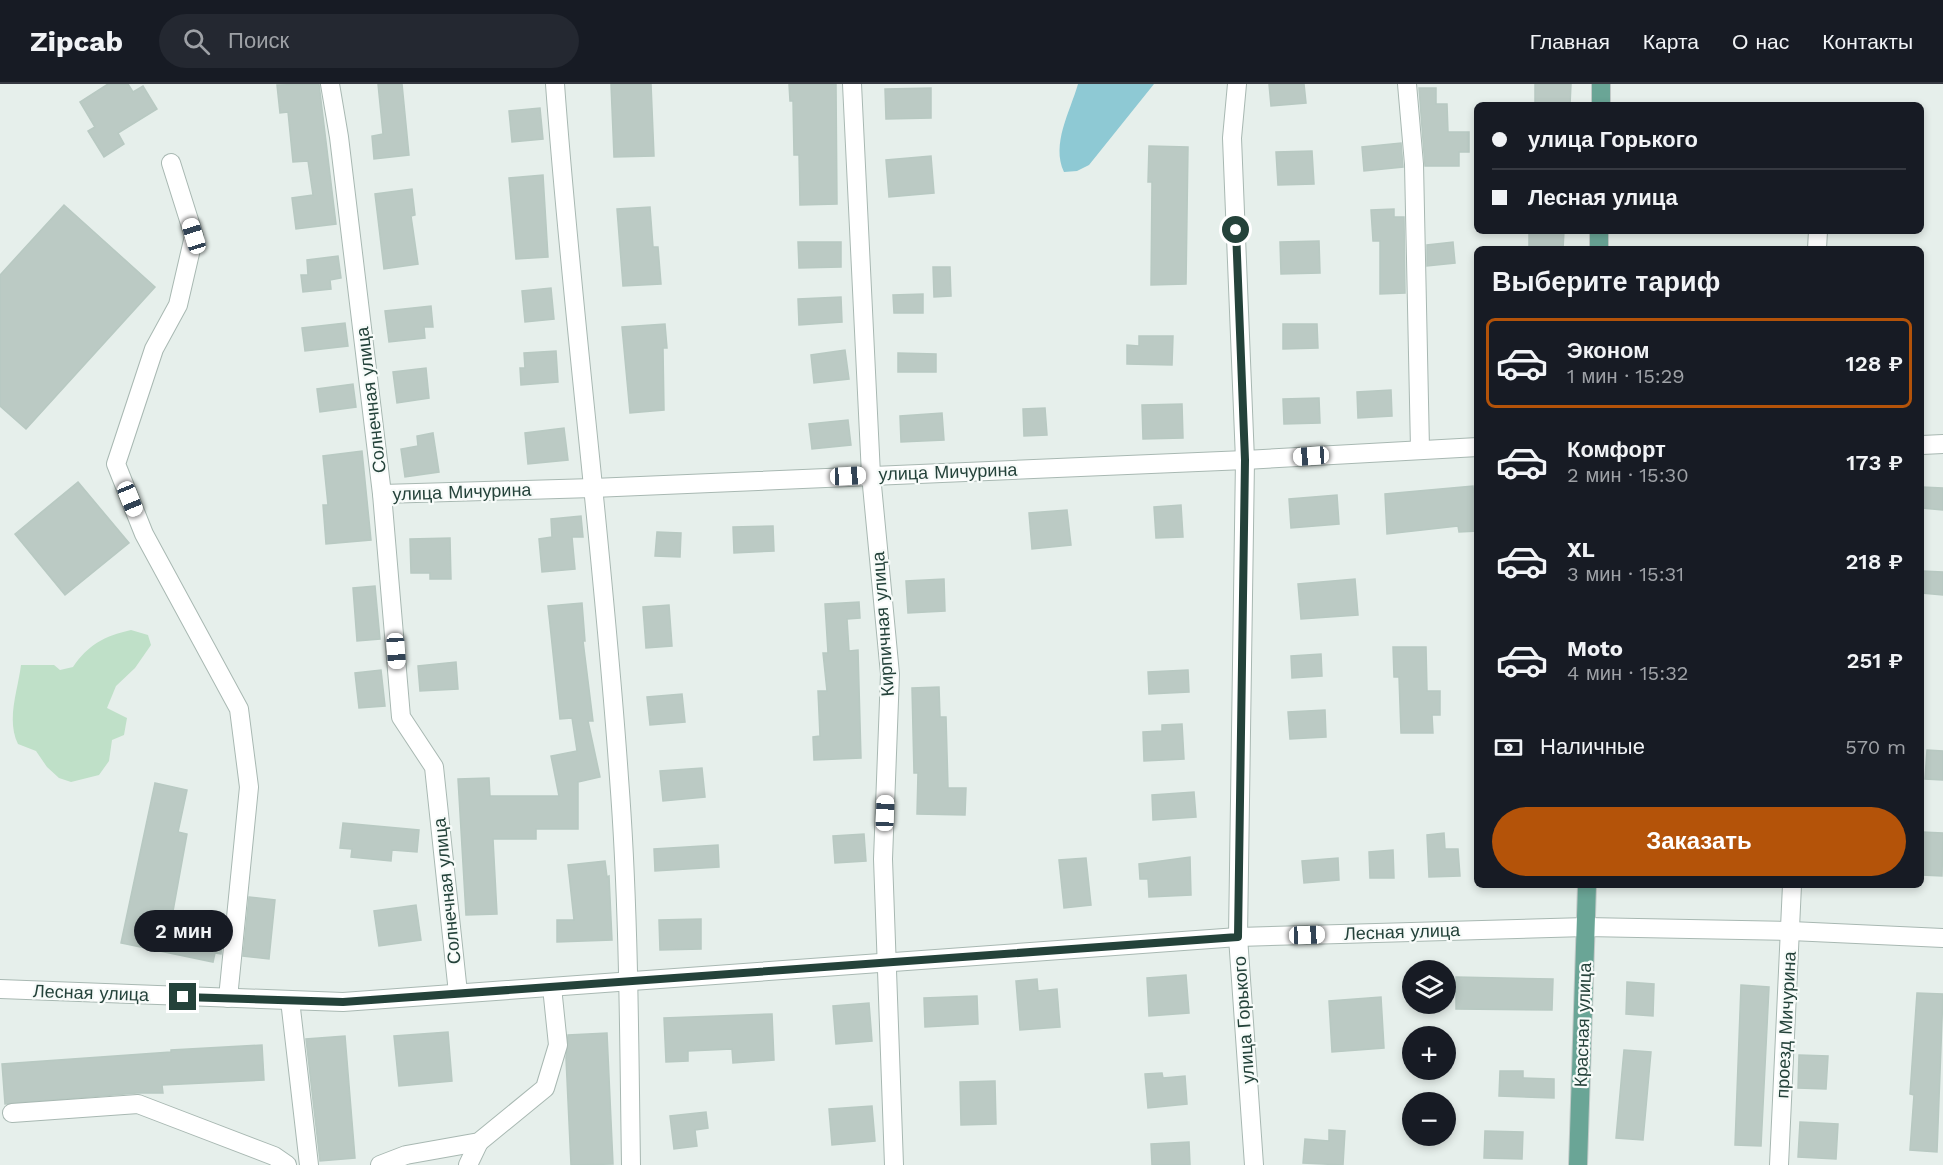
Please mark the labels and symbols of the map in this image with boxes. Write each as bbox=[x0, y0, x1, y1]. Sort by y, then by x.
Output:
car bbox=[180, 216, 208, 256]
route start bbox=[1222, 216, 1249, 243]
street label: Солнечная улица bbox=[351, 325, 390, 474]
car bbox=[1292, 446, 1330, 466]
street label: улица Мичурина bbox=[878, 459, 1019, 484]
car bbox=[830, 466, 866, 486]
car bbox=[115, 479, 145, 519]
street label: улица Мичурина bbox=[392, 479, 533, 504]
street label: Кирпичная улица bbox=[867, 550, 898, 697]
car bbox=[386, 632, 406, 670]
car bbox=[875, 795, 895, 831]
street label: Солнечная улица bbox=[428, 816, 465, 965]
callout: 2 мин bbox=[134, 910, 232, 952]
street label: Лесная улица bbox=[1344, 919, 1461, 944]
car bbox=[1289, 925, 1325, 945]
street label: проезд Мичурина bbox=[1771, 950, 1800, 1099]
street label: улица Горького bbox=[1229, 956, 1258, 1085]
street label: Красная улица bbox=[1570, 961, 1595, 1088]
street label: Лесная улица bbox=[33, 980, 150, 1005]
route end bbox=[169, 983, 196, 1010]

